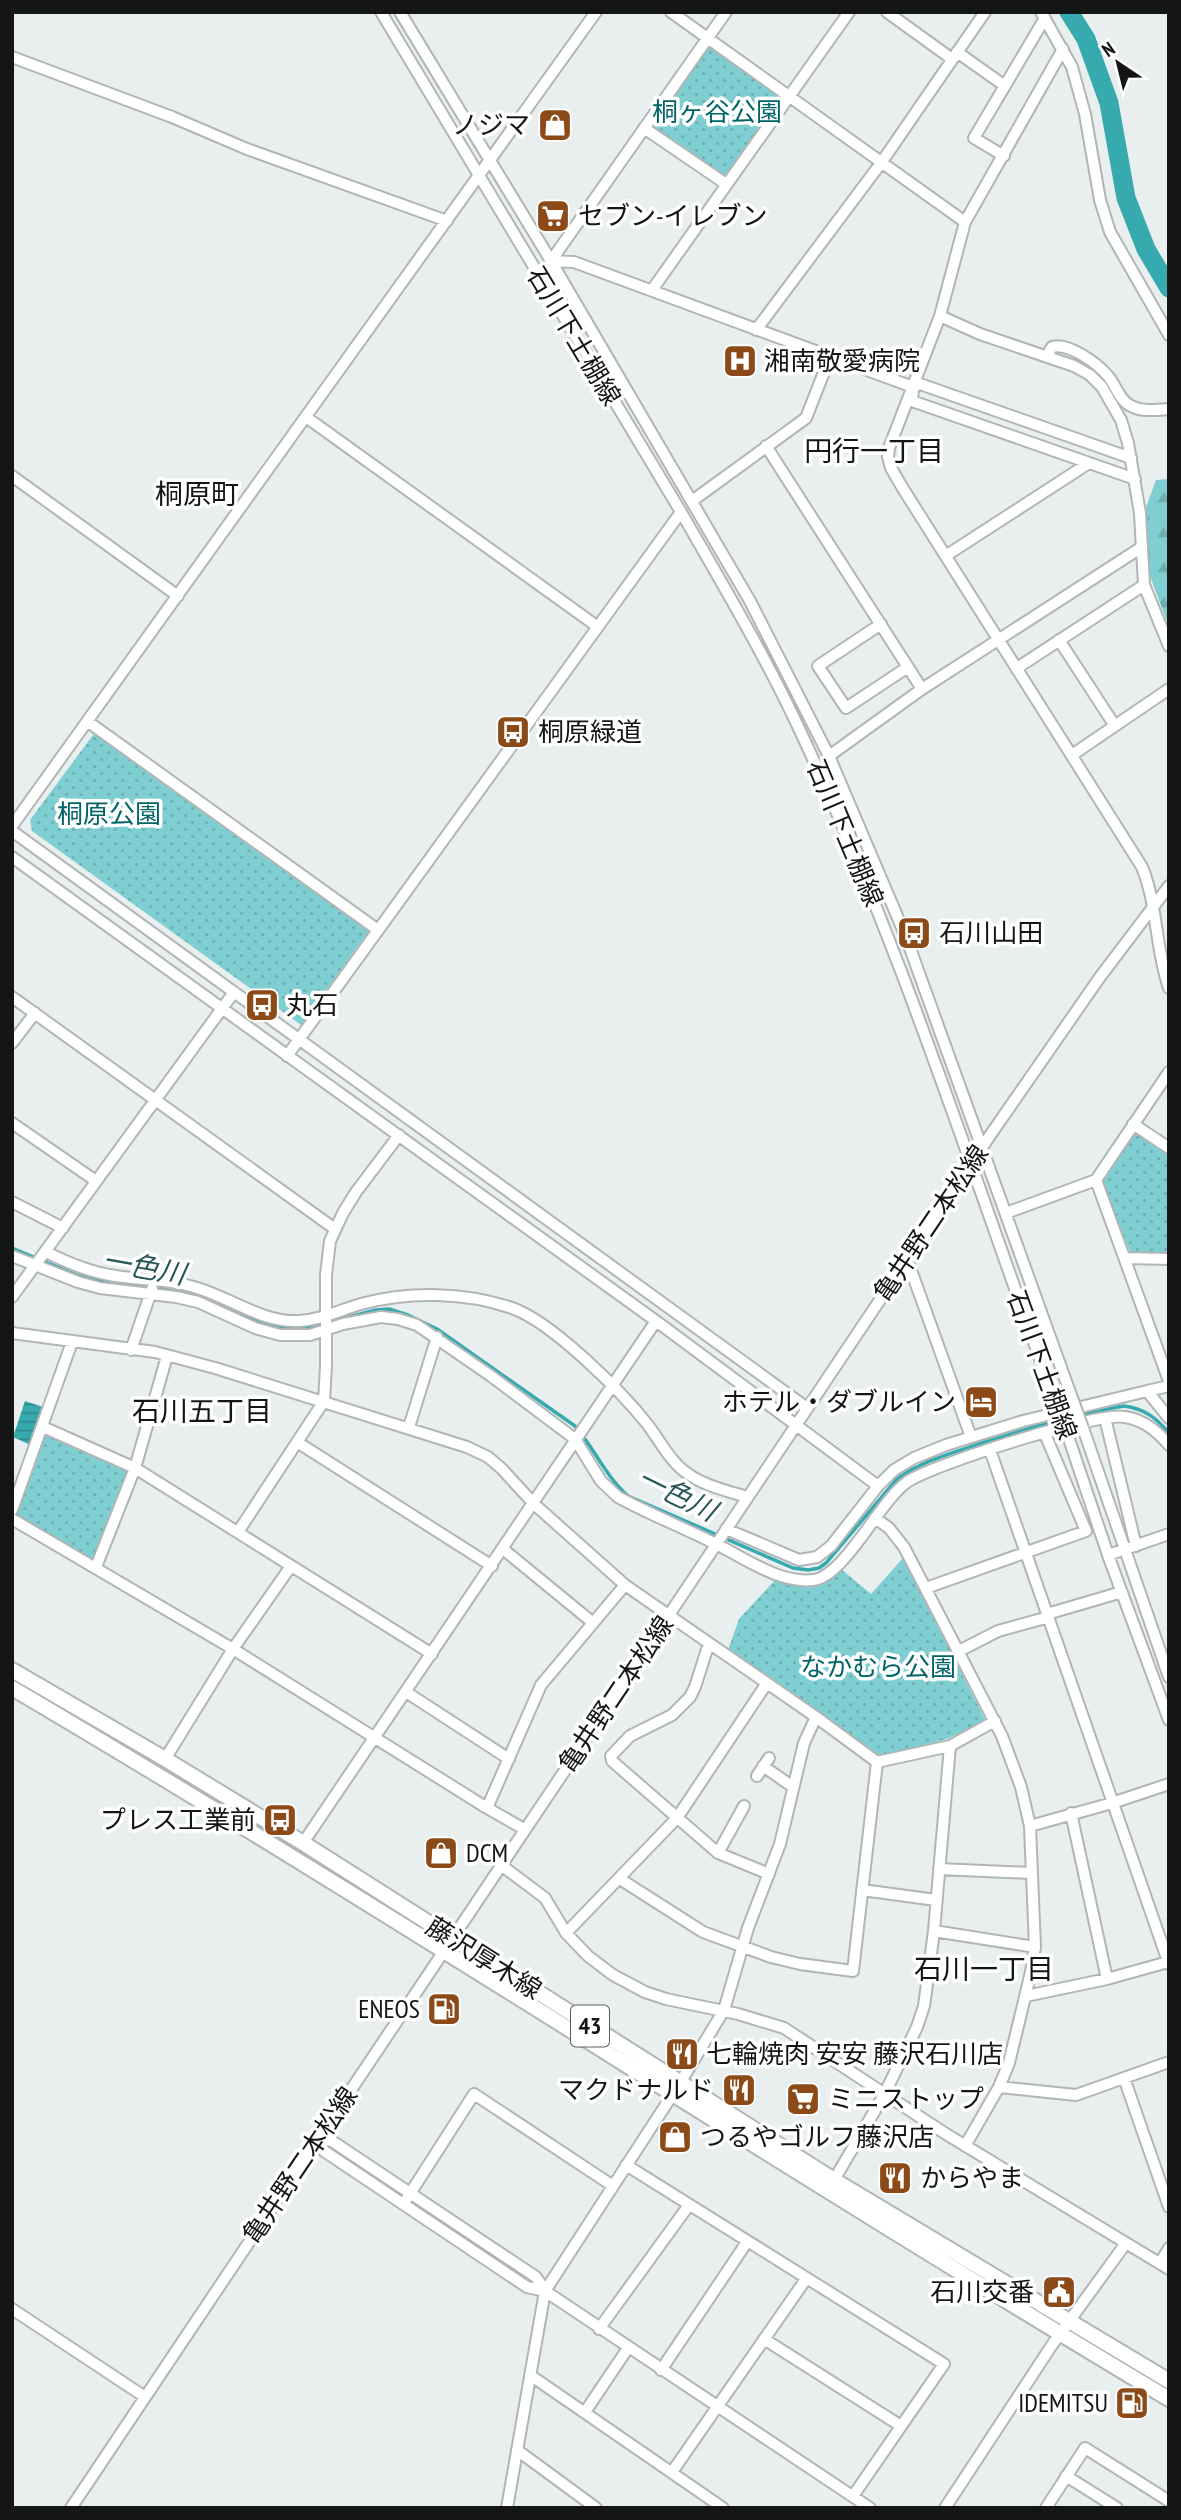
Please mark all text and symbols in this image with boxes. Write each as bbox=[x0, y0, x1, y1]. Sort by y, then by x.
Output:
north arrow bbox=[1083, 28, 1153, 98]
text: N bbox=[1097, 36, 1119, 62]
park label: 桐ヶ谷公園 bbox=[652, 95, 782, 128]
shop icon: ノジマ bbox=[536, 106, 574, 144]
place label: ノジマ bbox=[452, 108, 530, 141]
supermarket icon: セブン-イレブン bbox=[534, 197, 572, 235]
place label: セブン-イレブン bbox=[578, 199, 768, 232]
street label: 石川下土棚線 bbox=[520, 260, 629, 411]
hospital icon: 湘南敬愛病院 bbox=[721, 342, 759, 380]
place label: 湘南敬愛病院 bbox=[764, 344, 920, 377]
district label: 円行一丁目 bbox=[804, 432, 944, 469]
district label: 桐原町 bbox=[155, 475, 239, 512]
bus stop icon: 桐原緑道 bbox=[494, 713, 532, 751]
place label: 桐原緑道 bbox=[538, 715, 642, 748]
street label: 石川下土棚線 bbox=[800, 755, 891, 911]
park label: 桐原公園 bbox=[57, 797, 161, 830]
bus stop icon: 石川山田 bbox=[895, 914, 933, 952]
place label: 石川山田 bbox=[939, 916, 1043, 949]
bus stop icon: 丸石 bbox=[243, 986, 281, 1024]
place label: 丸石 bbox=[286, 988, 338, 1021]
street label: 亀井野二本松線 bbox=[866, 1138, 995, 1307]
water label: 一色川 bbox=[100, 1241, 192, 1293]
street label: 石川下土棚線 bbox=[1000, 1286, 1085, 1444]
hotel icon: ホテル・ダブルイン bbox=[962, 1383, 1000, 1421]
place label: ホテル・ダブルイン bbox=[722, 1385, 956, 1418]
district label: 石川五丁目 bbox=[132, 1392, 272, 1429]
water label: 一色川 bbox=[631, 1459, 726, 1530]
street label: 亀井野二本松線 bbox=[551, 1609, 680, 1778]
park label: なかむら公園 bbox=[800, 1650, 956, 1683]
bus stop icon: プレス工業前 bbox=[261, 1801, 299, 1839]
place label: プレス工業前 bbox=[100, 1803, 256, 1836]
shop icon: DCM bbox=[422, 1834, 460, 1872]
place label: DCM bbox=[466, 1836, 508, 1869]
street label: 藤沢厚木線 bbox=[420, 1909, 548, 2006]
district label: 石川一丁目 bbox=[914, 1950, 1054, 1987]
fuel station icon: ENEOS bbox=[425, 1990, 463, 2028]
place label: ENEOS bbox=[358, 1992, 420, 2025]
road number: 43 bbox=[571, 2006, 609, 2047]
restaurant icon: 七輪焼肉 安安 藤沢石川店 bbox=[663, 2035, 701, 2073]
place label: 七輪焼肉 安安 藤沢石川店 bbox=[706, 2037, 1003, 2070]
restaurant icon: マクドナルド bbox=[720, 2071, 758, 2109]
place label: マクドナルド bbox=[558, 2073, 714, 2106]
street label: 亀井野二本松線 bbox=[235, 2080, 364, 2249]
supermarket icon: ミニストップ bbox=[784, 2080, 822, 2118]
place label: ミニストップ bbox=[828, 2082, 984, 2115]
shop icon: つるやゴルフ藤沢店 bbox=[656, 2118, 694, 2156]
place label: つるやゴルフ藤沢店 bbox=[700, 2120, 934, 2153]
restaurant icon: からやま bbox=[876, 2159, 914, 2197]
place label: からやま bbox=[920, 2161, 1024, 2194]
public building icon: 石川交番 bbox=[1040, 2273, 1078, 2311]
place label: 石川交番 bbox=[930, 2275, 1034, 2308]
fuel station icon: IDEMITSU bbox=[1113, 2384, 1151, 2422]
place label: IDEMITSU bbox=[1018, 2386, 1108, 2419]

